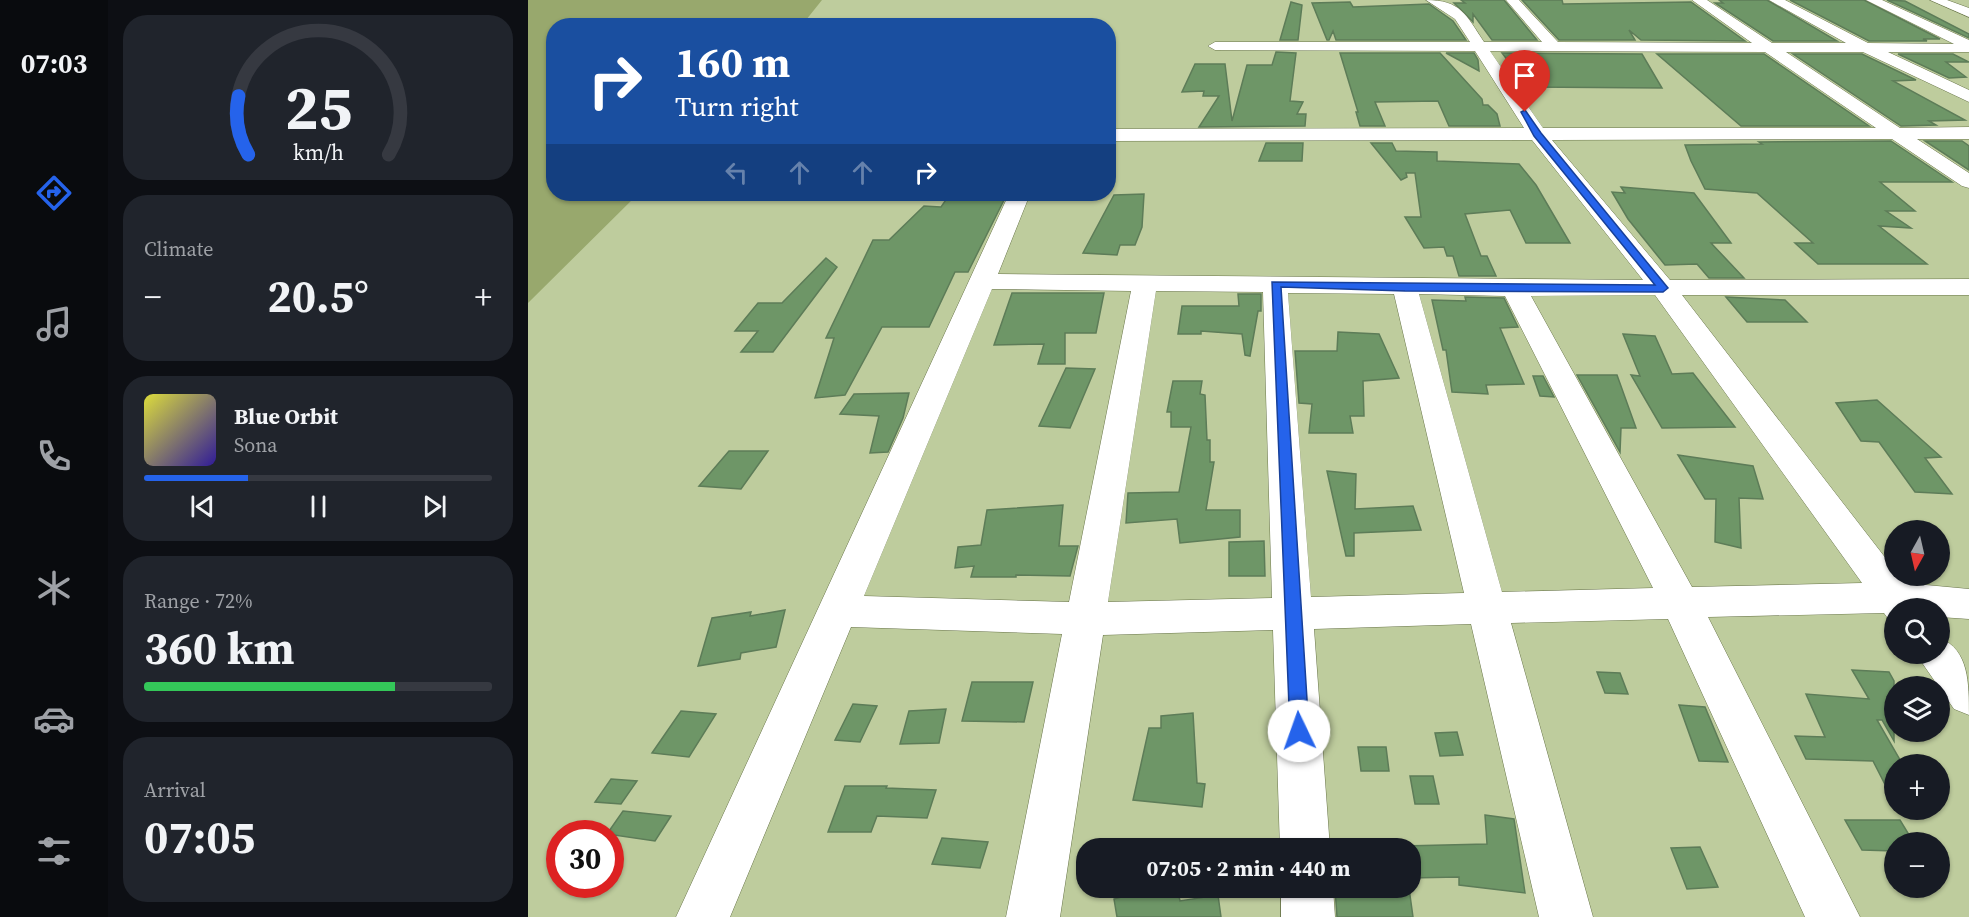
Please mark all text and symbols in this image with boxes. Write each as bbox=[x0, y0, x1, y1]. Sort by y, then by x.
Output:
text: 160 m bbox=[675, 33, 790, 91]
icon: right bbox=[576, 42, 654, 120]
text: 07:03 bbox=[21, 45, 87, 82]
pin bbox=[1499, 50, 1550, 112]
icon: arrive bbox=[1508, 59, 1541, 92]
text: 25 bbox=[284, 64, 352, 150]
text: Turn right bbox=[675, 88, 799, 125]
text: km/h bbox=[292, 138, 344, 167]
icon: left bbox=[720, 156, 753, 189]
icon: ahead bbox=[783, 156, 816, 189]
icon: ahead bbox=[846, 156, 879, 189]
icon: right bbox=[909, 156, 942, 189]
icon: directions bbox=[33, 172, 75, 214]
text: Climate bbox=[144, 235, 213, 263]
text: 20.5° bbox=[267, 265, 369, 327]
text: − bbox=[144, 274, 162, 319]
text: + bbox=[475, 274, 492, 319]
icon: music bbox=[33, 303, 75, 345]
text: Blue Orbit bbox=[234, 401, 338, 431]
text: Sona bbox=[234, 431, 278, 459]
icon: phone bbox=[33, 435, 75, 477]
icon: previous bbox=[186, 490, 219, 523]
icon: pause bbox=[302, 490, 335, 523]
icon: next bbox=[418, 490, 451, 523]
north arrow bbox=[1884, 520, 1950, 586]
map controls bbox=[1884, 520, 1950, 898]
icon: climate bbox=[33, 567, 75, 609]
text: Range · 72% bbox=[144, 587, 253, 615]
button: search bbox=[1884, 598, 1950, 664]
text: 360 km bbox=[144, 617, 295, 679]
button: layers bbox=[1884, 676, 1950, 742]
icon: car bbox=[33, 698, 75, 740]
position arrow bbox=[1267, 699, 1331, 763]
button: + bbox=[1884, 754, 1950, 820]
text: Arrival bbox=[144, 776, 206, 804]
text: 07:05 bbox=[144, 806, 255, 868]
speed limit sign: 30 bbox=[546, 820, 624, 898]
icon: filters bbox=[33, 830, 75, 872]
button: − bbox=[1884, 832, 1950, 898]
text: 07:05 · 2 min · 440 m bbox=[1147, 853, 1350, 883]

